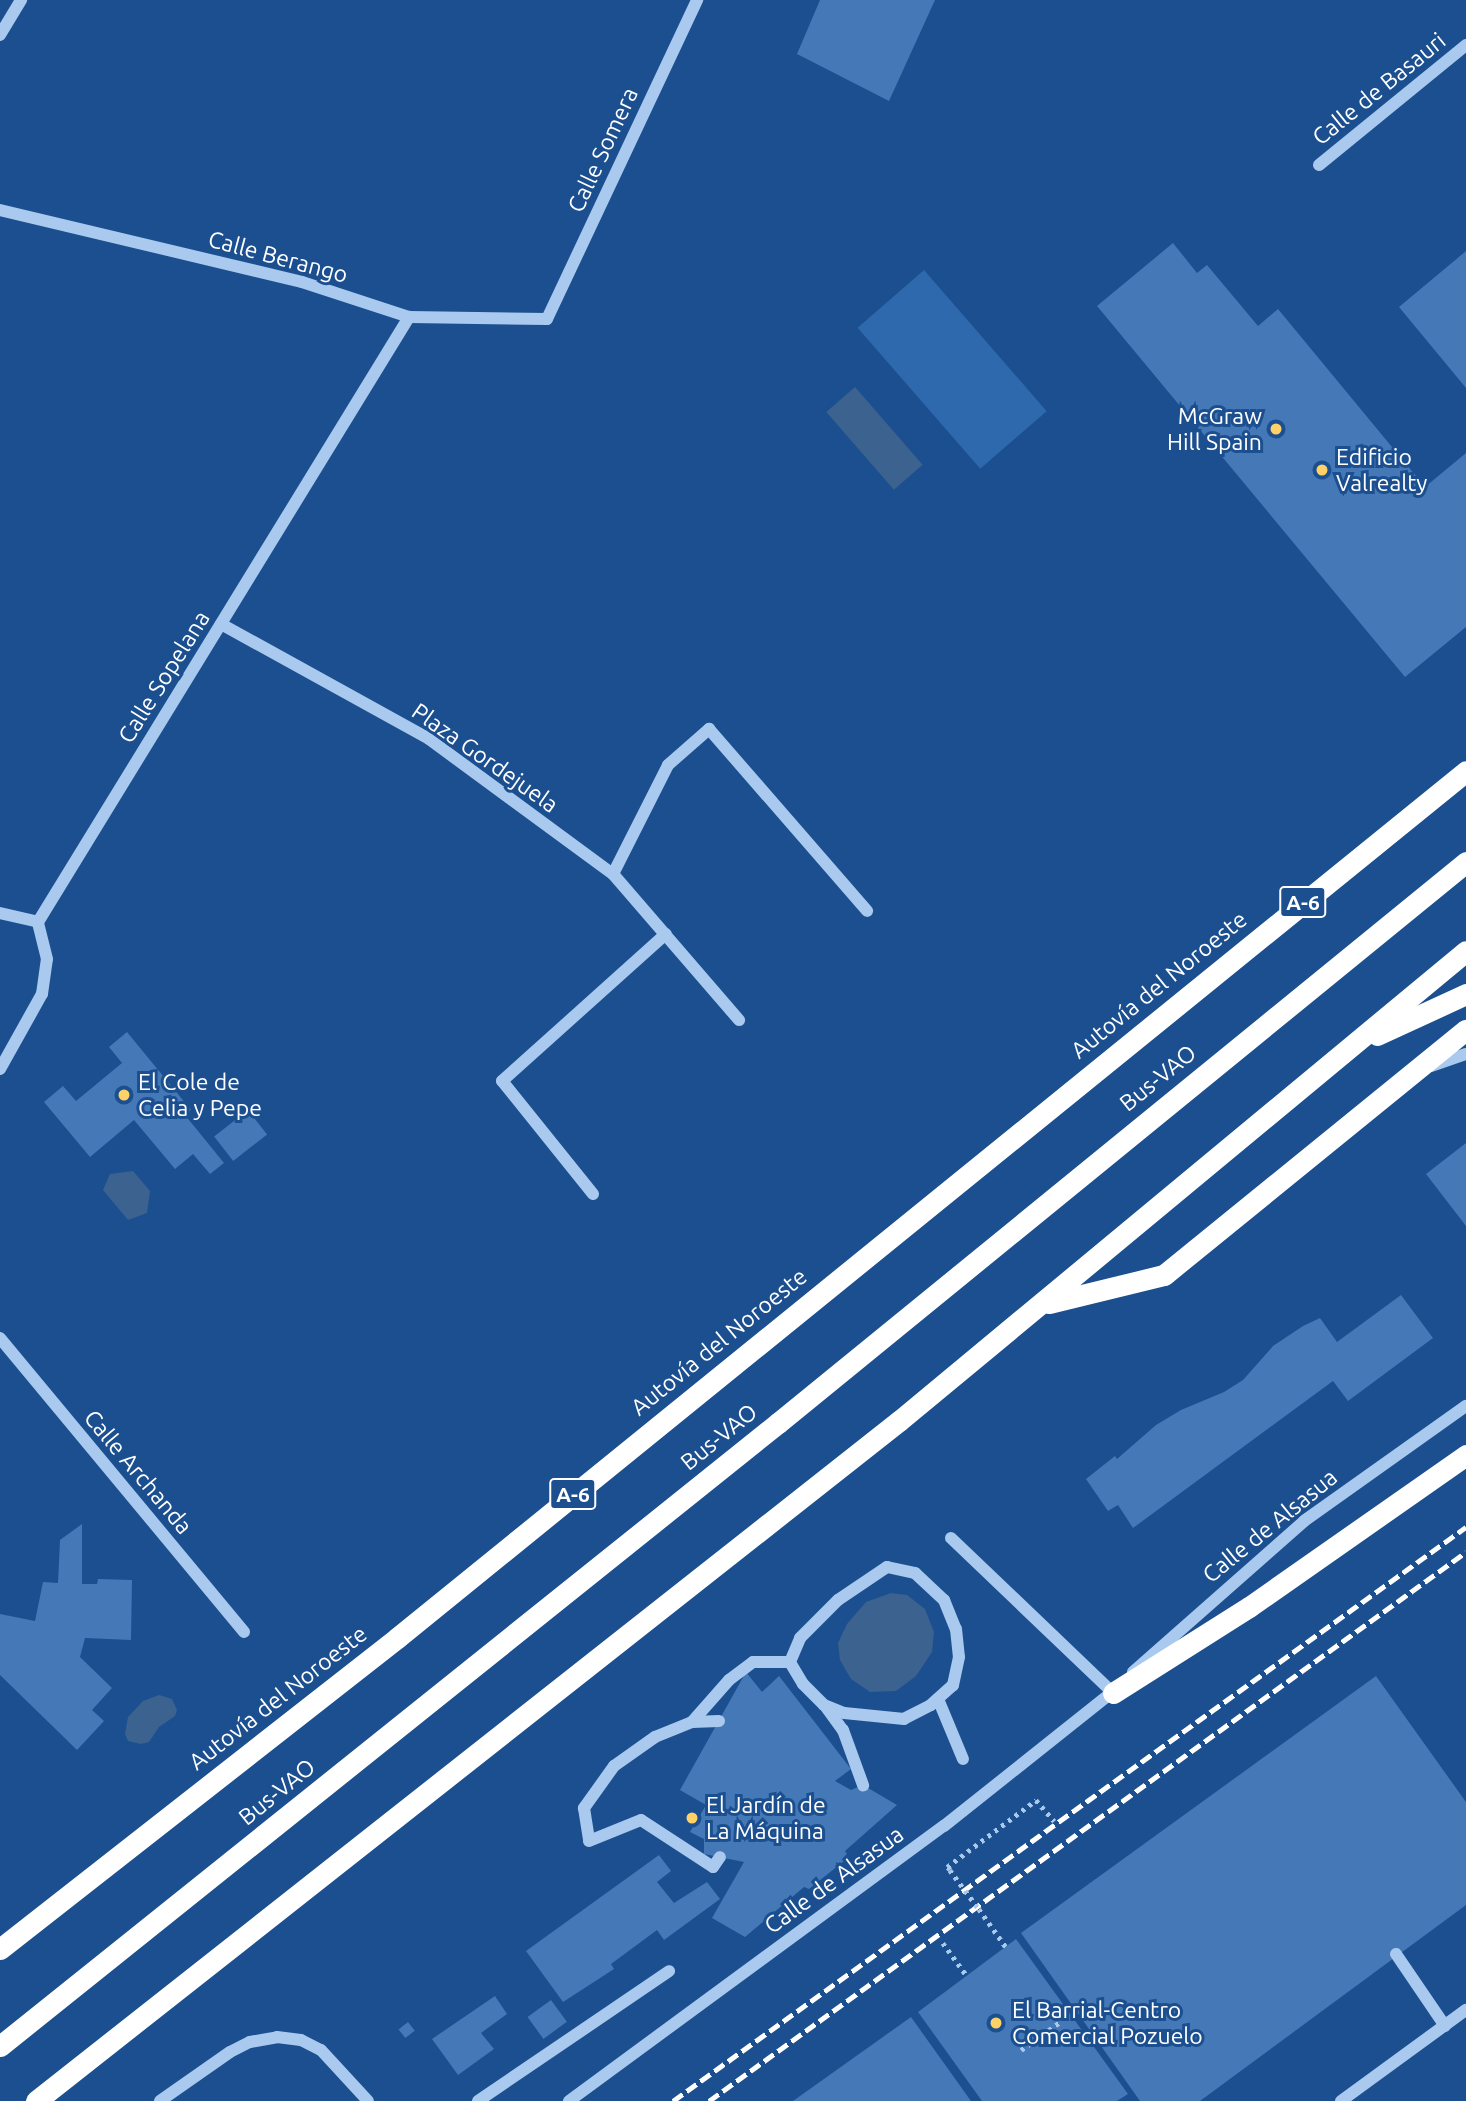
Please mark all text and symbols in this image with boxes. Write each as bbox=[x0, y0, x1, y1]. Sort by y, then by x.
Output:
street label: Calle de Basauri bbox=[1307, 27, 1451, 151]
street label: Calle Somera bbox=[562, 83, 644, 217]
street label: Calle Berango bbox=[205, 225, 351, 289]
place label: McGraw Hill Spain bbox=[1167, 402, 1262, 456]
marker: McGraw Hill Spain bbox=[1268, 421, 1284, 437]
place label: Edificio Valrealty bbox=[1336, 443, 1427, 497]
marker: Edificio Valrealty bbox=[1314, 462, 1330, 478]
street label: Calle Sopelana bbox=[112, 606, 216, 748]
street label: Plaza Gordejuela bbox=[407, 697, 563, 819]
road number: A-6 bbox=[1278, 884, 1328, 920]
street label: Autovía del Noroeste bbox=[1066, 906, 1252, 1064]
street label: Bus-VAO bbox=[1114, 1039, 1202, 1117]
place label: El Cole de Celia y Pepe bbox=[138, 1068, 262, 1122]
marker: El Cole de Celia y Pepe bbox=[116, 1087, 132, 1103]
street label: Autovía del Noroeste bbox=[626, 1263, 812, 1421]
street label: Bus-VAO bbox=[675, 1398, 763, 1476]
street label: Calle Archanda bbox=[78, 1404, 198, 1540]
street label: Calle de Alsasua bbox=[1197, 1463, 1343, 1589]
road number: A-6 bbox=[548, 1476, 598, 1512]
street label: Autovía del Noroeste bbox=[184, 1620, 372, 1776]
street label: Bus-VAO bbox=[233, 1753, 321, 1831]
place label: El Jardín de La Máquina bbox=[706, 1791, 826, 1845]
marker: El Jardín de La Máquina bbox=[684, 1810, 700, 1826]
street label: Calle de Alsasua bbox=[759, 1820, 909, 1940]
place label: El Barrial-Centro Comercial Pozuelo bbox=[1012, 1996, 1203, 2050]
marker: El Barrial-Centro Comercial Pozuelo bbox=[986, 2013, 1006, 2033]

